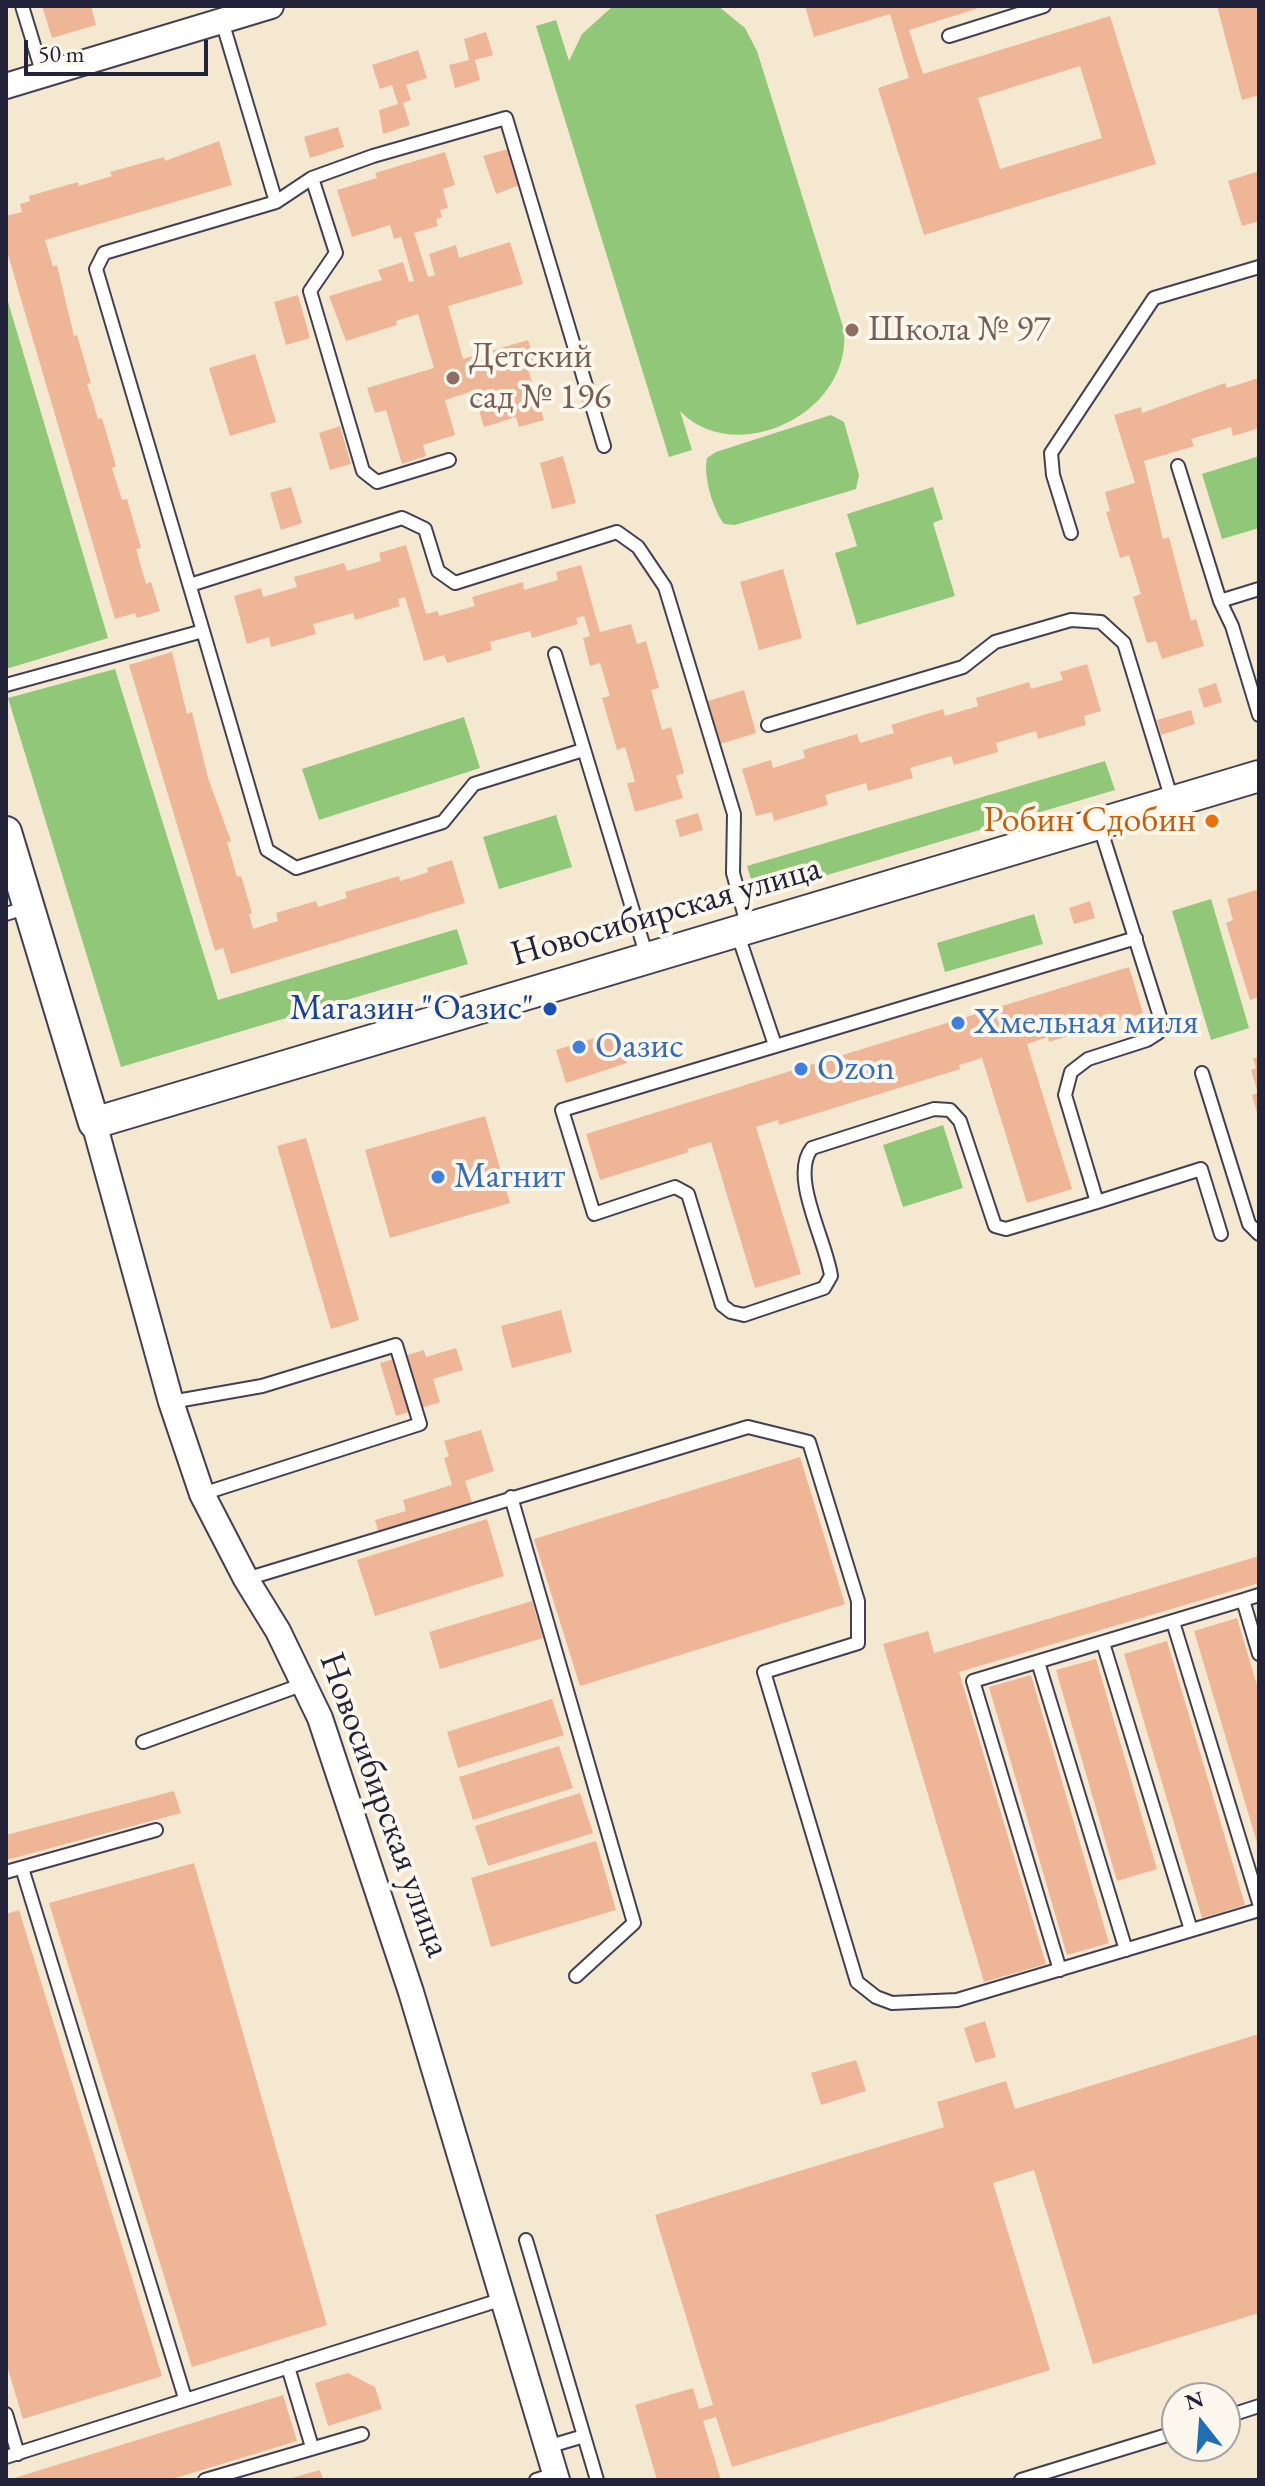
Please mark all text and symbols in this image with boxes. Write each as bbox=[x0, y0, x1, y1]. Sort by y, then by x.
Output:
scale bar bbox=[28, 24, 212, 74]
text: 50 m bbox=[38, 38, 85, 69]
place label: Школа № 97 bbox=[868, 308, 1050, 352]
marker: Школа № 97 bbox=[843, 321, 861, 339]
place label: Детский сад № 196 bbox=[469, 335, 611, 420]
marker: Детский сад № 196 bbox=[444, 369, 462, 387]
place label: Робин Сдобин bbox=[984, 799, 1196, 843]
marker: Робин Сдобин bbox=[1203, 812, 1221, 830]
street label: Новосибирская улица bbox=[506, 847, 826, 977]
place label: Магазин "Оазис" bbox=[290, 987, 534, 1031]
marker: Магазин "Оазис" bbox=[541, 1000, 559, 1018]
place label: Хмельная миля bbox=[974, 1001, 1199, 1045]
marker: Хмельная миля bbox=[949, 1014, 967, 1032]
place label: Оазис bbox=[595, 1025, 684, 1069]
marker: Оазис bbox=[570, 1038, 588, 1056]
place label: Ozon bbox=[817, 1047, 895, 1091]
marker: Ozon bbox=[792, 1060, 810, 1078]
place label: Магнит bbox=[454, 1155, 565, 1199]
marker: Магнит bbox=[429, 1168, 447, 1186]
street label: Новосибирская улица bbox=[309, 1647, 459, 1963]
north arrow bbox=[1161, 2382, 1241, 2462]
text: N bbox=[1182, 2384, 1207, 2417]

